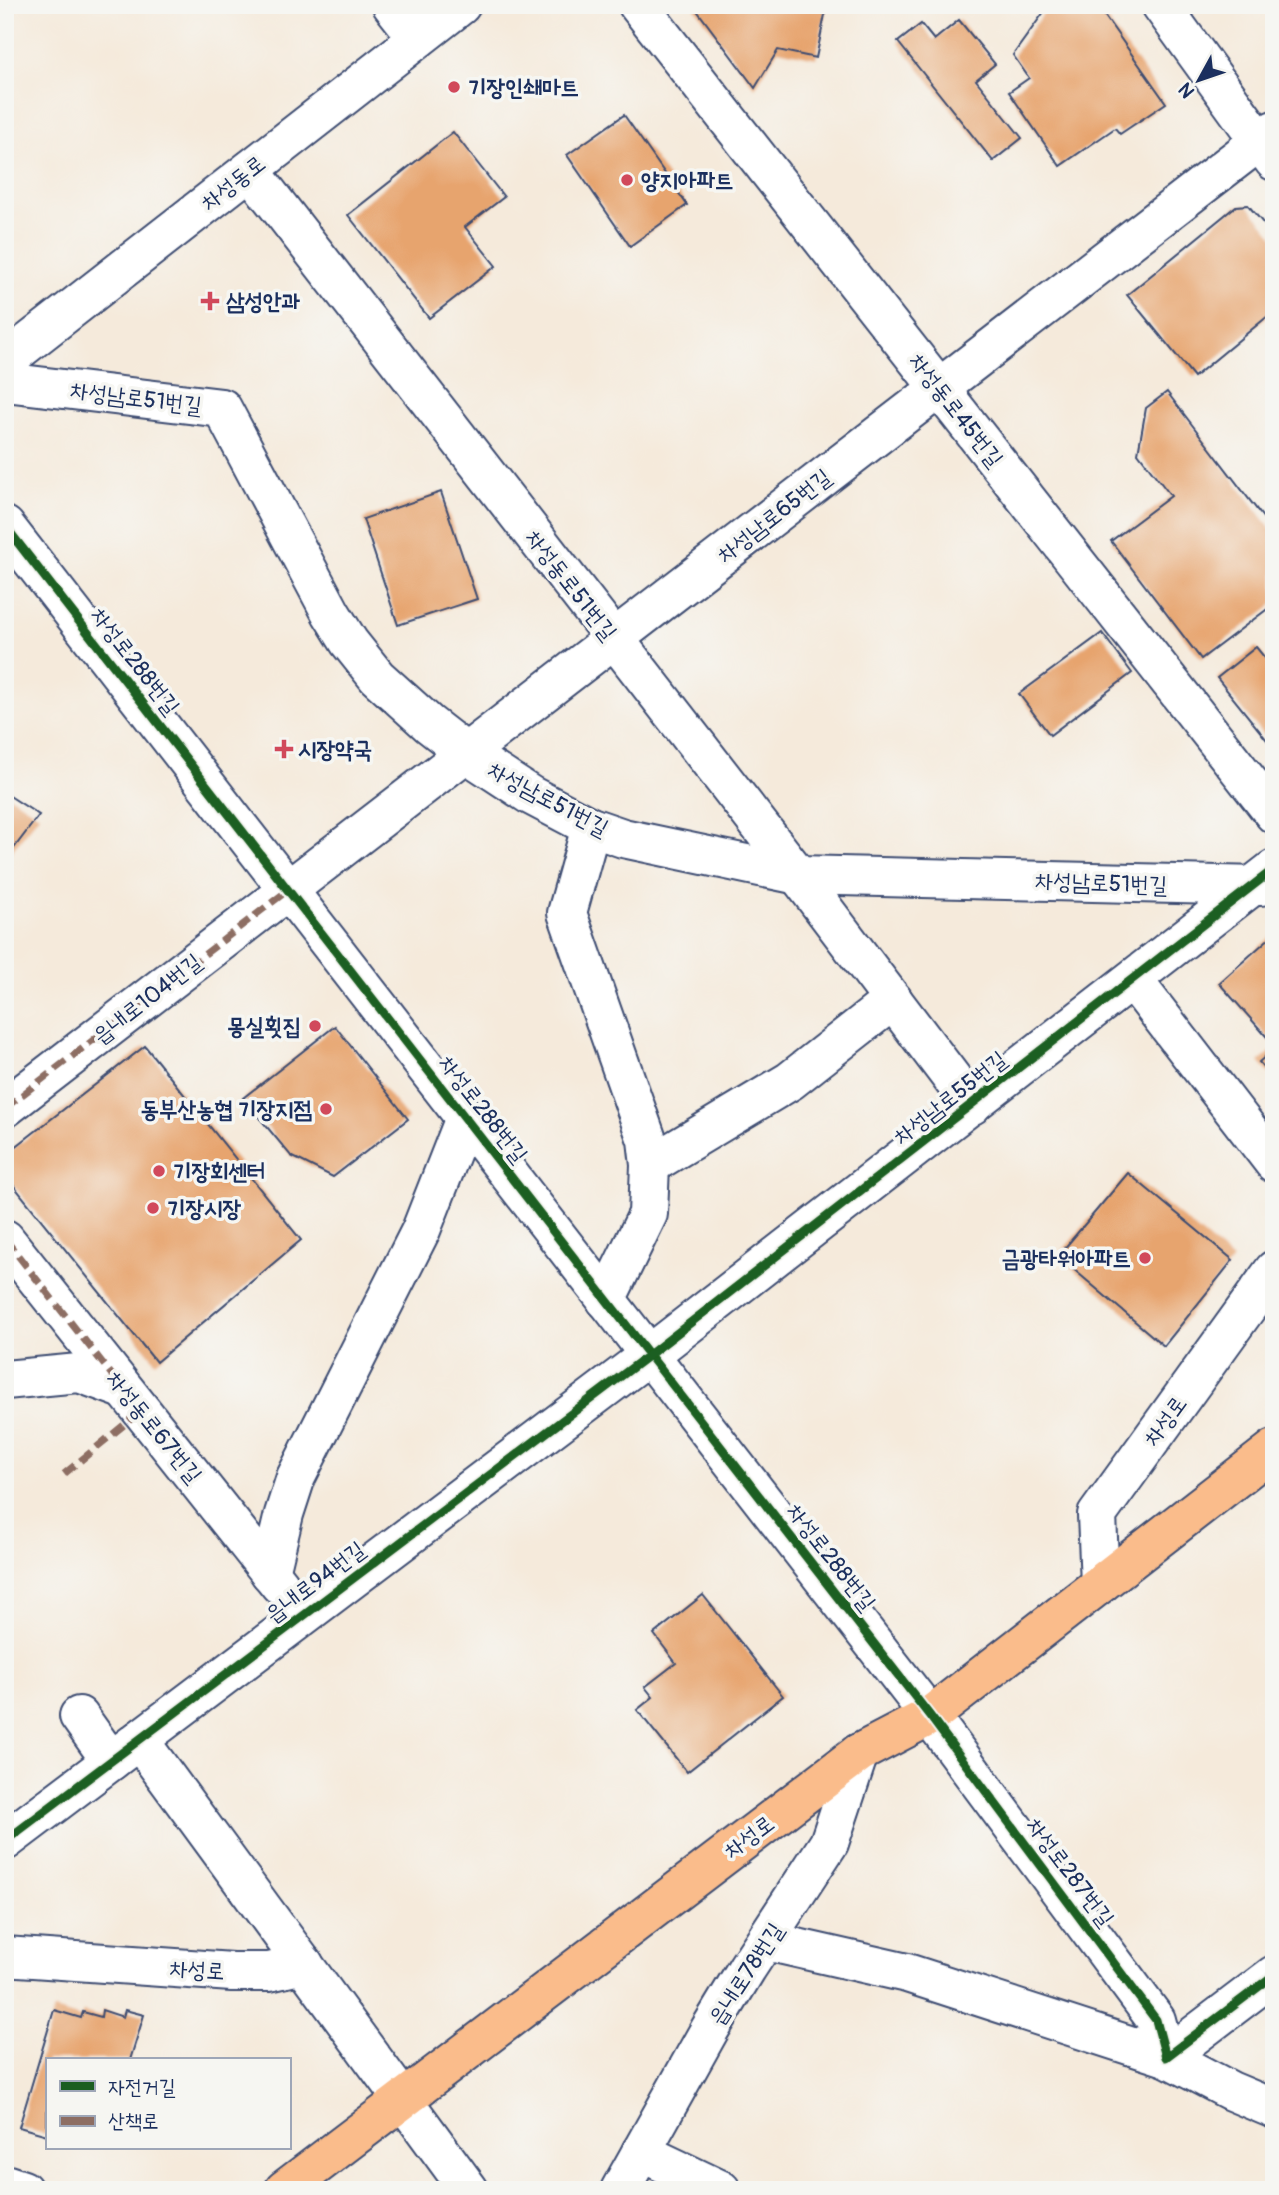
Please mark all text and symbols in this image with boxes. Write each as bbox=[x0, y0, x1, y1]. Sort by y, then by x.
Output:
north arrow bbox=[1164, 46, 1234, 116]
place label: 기장인쇄마트 bbox=[468, 73, 579, 102]
text: N bbox=[1173, 78, 1200, 103]
marker: 기장인쇄마트 bbox=[446, 79, 462, 95]
street label: 차성동로 bbox=[195, 149, 271, 217]
place label: 양지아파트 bbox=[641, 166, 734, 195]
marker: 양지아파트 bbox=[619, 172, 635, 188]
place label: 삼성안과 bbox=[226, 287, 301, 316]
marker: 삼성안과 bbox=[200, 291, 220, 311]
street label: 차성동로45번길 bbox=[902, 347, 1010, 473]
street label: 차성남로51번길 bbox=[68, 376, 204, 420]
street label: 차성남로65번길 bbox=[711, 462, 837, 570]
street label: 차성동로51번길 bbox=[519, 524, 623, 646]
street label: 차성로288번길 bbox=[84, 601, 186, 721]
place label: 시장약국 bbox=[298, 735, 372, 764]
marker: 시장약국 bbox=[276, 741, 292, 757]
street label: 차성남로51번길 bbox=[483, 755, 613, 843]
street label: 차성남로51번길 bbox=[1034, 866, 1168, 900]
street label: 읍내로104번길 bbox=[87, 947, 207, 1051]
place label: 몽실횟집 bbox=[227, 1012, 301, 1041]
marker: 몽실횟집 bbox=[307, 1018, 323, 1034]
street label: 차성남로55번길 bbox=[887, 1045, 1013, 1151]
street label: 차성로288번길 bbox=[432, 1049, 534, 1169]
place label: 동부산농협 기장지점 bbox=[140, 1095, 312, 1124]
marker: 동부산농협 기장지점 bbox=[318, 1101, 334, 1117]
place label: 기장회센터 bbox=[173, 1157, 266, 1186]
marker: 기장회센터 bbox=[151, 1163, 167, 1179]
place label: 기장시장 bbox=[167, 1194, 242, 1223]
marker: 기장시장 bbox=[145, 1200, 161, 1216]
place label: 금광타워아파트 bbox=[1001, 1244, 1131, 1273]
marker: 금광타워아파트 bbox=[1137, 1250, 1153, 1266]
street label: 차성동로67번길 bbox=[100, 1365, 208, 1489]
street label: 차성로 bbox=[1137, 1390, 1193, 1452]
street label: 차성로288번길 bbox=[780, 1497, 882, 1617]
street label: 읍내로94번길 bbox=[259, 1535, 371, 1629]
street label: 차성로 bbox=[718, 1809, 780, 1865]
street label: 차성로287번길 bbox=[1020, 1812, 1120, 1932]
street label: 읍내로78번길 bbox=[702, 1917, 790, 2031]
street label: 차성로 bbox=[169, 1954, 225, 1986]
legend bbox=[46, 2058, 290, 2150]
text: 자전거길 bbox=[108, 2074, 176, 2101]
text: 산책로 bbox=[108, 2108, 159, 2135]

